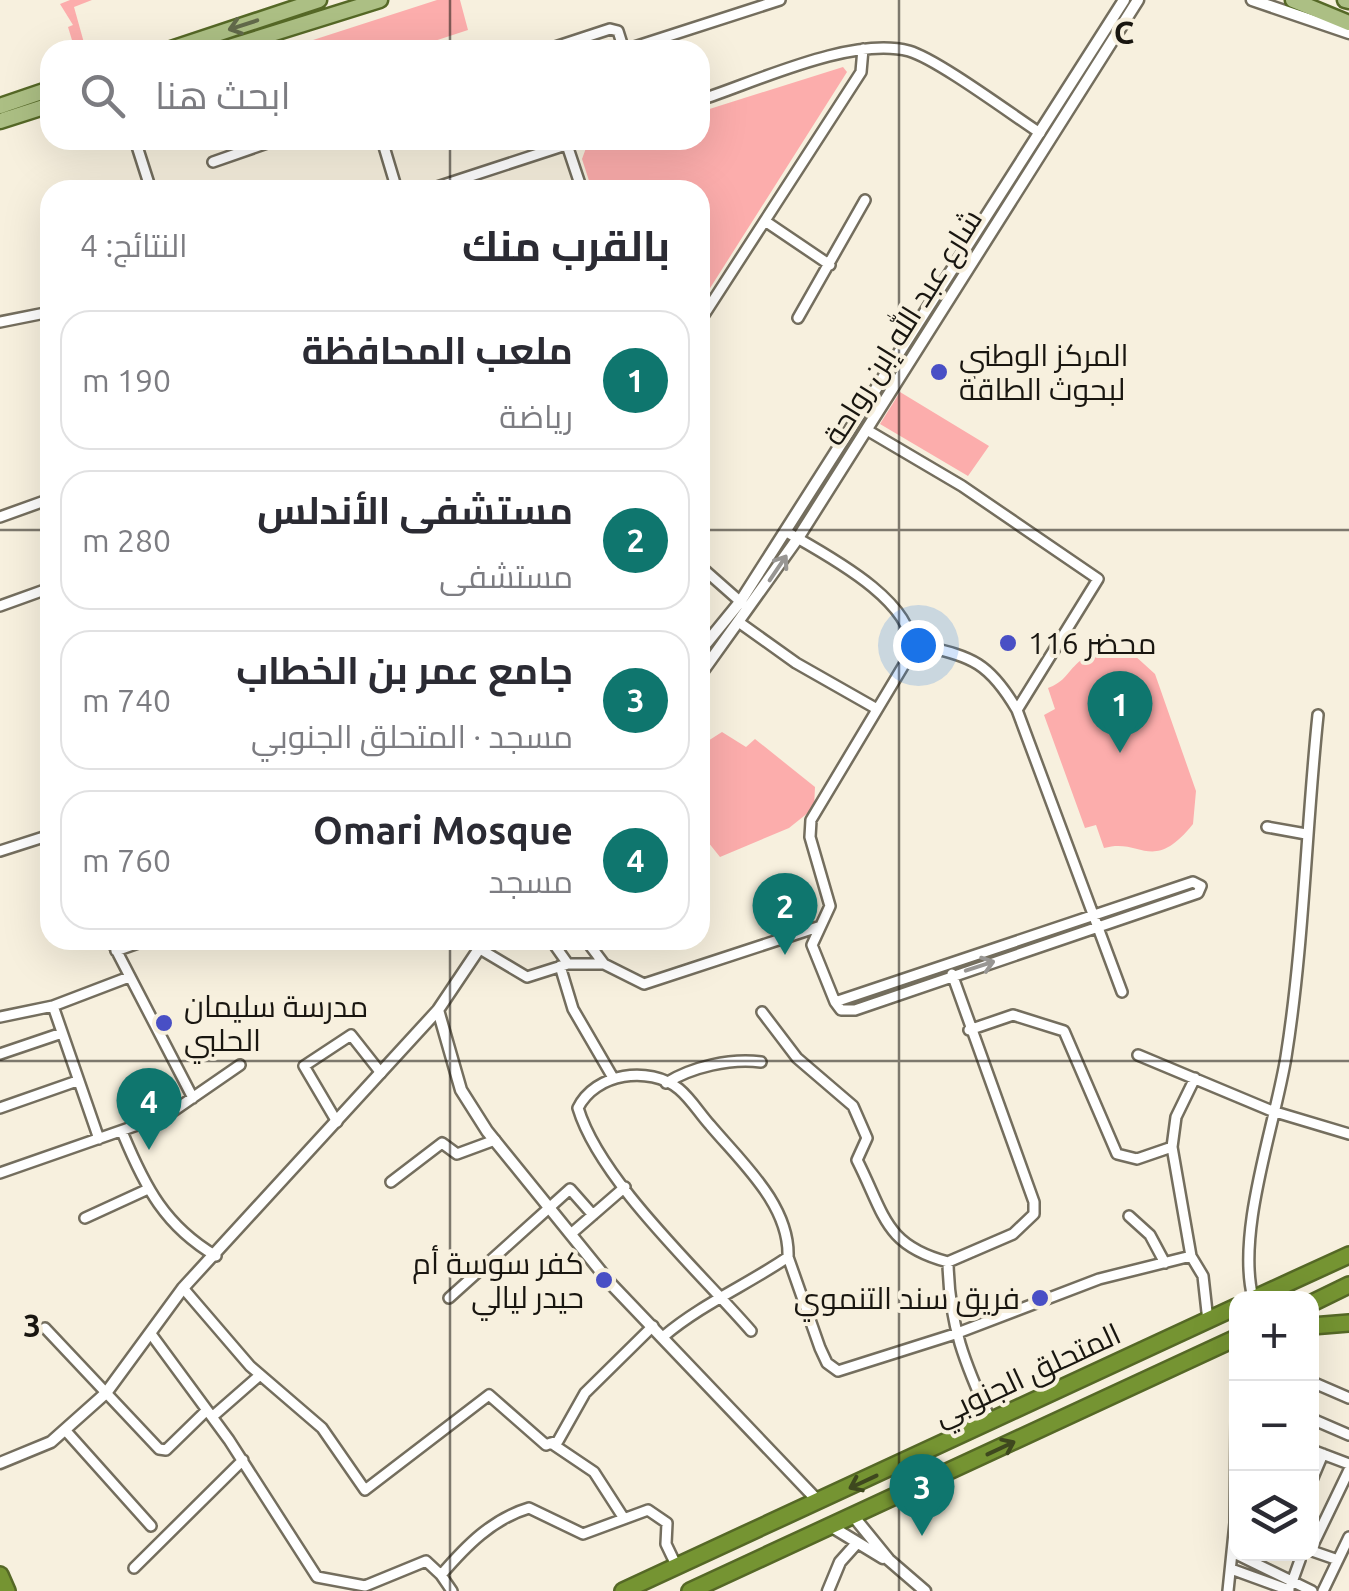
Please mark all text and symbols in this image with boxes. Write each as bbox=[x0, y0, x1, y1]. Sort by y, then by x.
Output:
text: C bbox=[1114, 14, 1134, 50]
one-way arrow bbox=[228, 17, 259, 35]
search box bbox=[40, 40, 710, 150]
icon: search bbox=[75, 68, 130, 123]
text: ابحث هنا bbox=[155, 74, 291, 116]
street label: شارع عبد الله إبن رواحة bbox=[814, 202, 992, 453]
text: بالقرب منك bbox=[462, 222, 670, 269]
text: النتائج: 4 bbox=[80, 227, 188, 263]
text: ملعب المحافظة bbox=[302, 329, 573, 371]
place label: المركز الوطني لبحوث الطاقة bbox=[959, 338, 1128, 407]
marker: المركز الوطني لبحوث الطاقة bbox=[928, 361, 950, 383]
text: 190 m bbox=[82, 362, 171, 398]
text: 1 bbox=[626, 362, 645, 398]
text: رياضة bbox=[499, 398, 573, 434]
text: مستشفى الأندلس bbox=[257, 489, 573, 531]
text: 280 m bbox=[82, 522, 171, 558]
text: 2 bbox=[626, 522, 645, 558]
one-way arrow bbox=[767, 555, 788, 583]
text: مستشفى bbox=[439, 558, 573, 594]
your location bbox=[893, 620, 944, 671]
place label: محضر 116 bbox=[1028, 626, 1157, 661]
marker: محضر 116 bbox=[997, 632, 1019, 654]
text: جامع عمر بن الخطاب bbox=[236, 649, 573, 691]
pin: 1 bbox=[1088, 670, 1152, 753]
text: 740 m bbox=[82, 682, 171, 718]
text: 3 bbox=[626, 682, 645, 718]
text: مسجد · المتحلق الجنوبي bbox=[251, 718, 573, 754]
text: Omari Mosque bbox=[313, 809, 573, 851]
text: 760 m bbox=[82, 842, 171, 878]
text: 4 bbox=[626, 842, 645, 878]
text: مسجد bbox=[489, 863, 573, 899]
pin: 2 bbox=[752, 872, 818, 955]
one-way arrow bbox=[964, 956, 996, 974]
place label: مدرسة سليمان الحلبي bbox=[184, 989, 368, 1064]
marker: مدرسة سليمان الحلبي bbox=[153, 1012, 175, 1034]
pin: 4 bbox=[116, 1068, 182, 1150]
place label: كفر سوسة أم حيدر ليالي bbox=[412, 1245, 584, 1321]
marker: كفر سوسة أم حيدر ليالي bbox=[593, 1269, 615, 1291]
place label: فريق سند التنموي bbox=[794, 1281, 1020, 1322]
marker: فريق سند التنموي bbox=[1029, 1287, 1051, 1309]
map controls bbox=[1229, 1291, 1319, 1561]
button: + bbox=[1229, 1291, 1319, 1381]
text: 3 bbox=[23, 1307, 41, 1343]
street label: المتحلق الجنوبي bbox=[928, 1316, 1128, 1438]
button: − bbox=[1229, 1381, 1319, 1471]
one-way arrow bbox=[985, 1437, 1015, 1456]
pin: 3 bbox=[890, 1454, 954, 1536]
button: layers bbox=[1229, 1471, 1319, 1561]
one-way arrow bbox=[848, 1473, 878, 1492]

